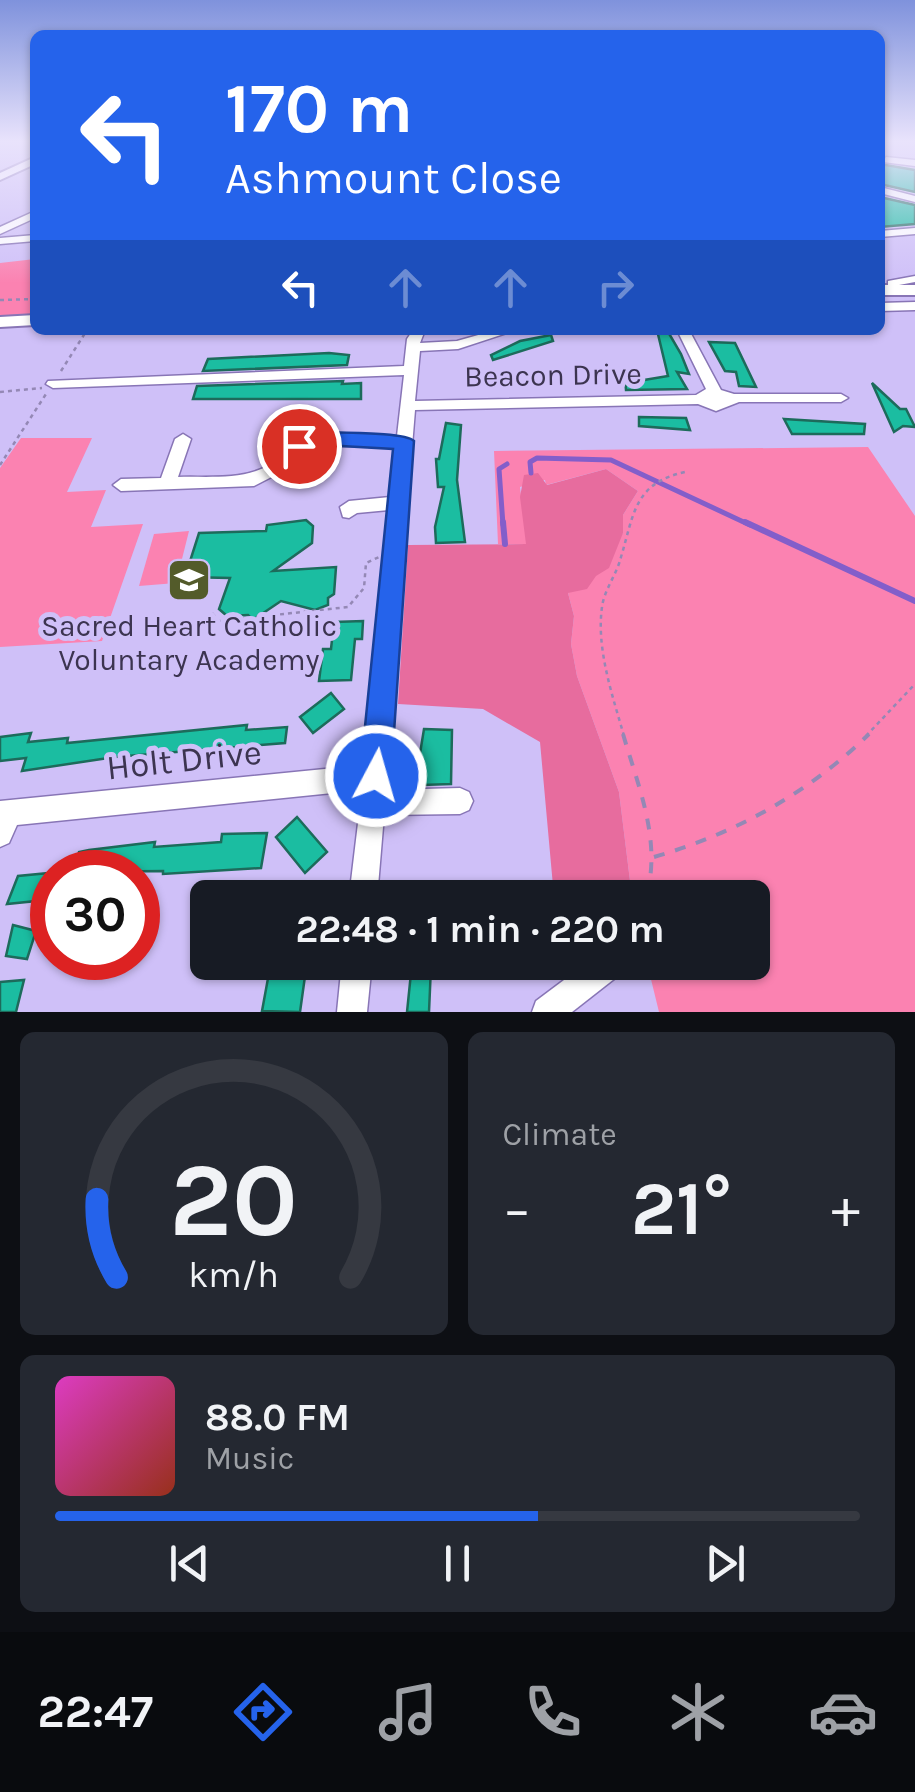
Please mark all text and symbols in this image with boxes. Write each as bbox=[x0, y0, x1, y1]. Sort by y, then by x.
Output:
text: 170 m bbox=[225, 68, 413, 150]
icon: left bbox=[60, 70, 190, 200]
text: Ashmount Close bbox=[225, 152, 562, 204]
icon: left bbox=[273, 260, 328, 315]
icon: ahead bbox=[378, 260, 433, 315]
icon: ahead bbox=[483, 260, 538, 315]
icon: right bbox=[588, 260, 643, 315]
street label: Beacon Drive bbox=[464, 355, 642, 395]
pin bbox=[257, 404, 342, 489]
icon: arrive bbox=[272, 419, 327, 474]
school or university icon: Sacred Heart Catholic Voluntary Academy bbox=[166, 557, 212, 603]
place label: Sacred Heart Catholic Voluntary Academy bbox=[41, 608, 337, 678]
position arrow bbox=[324, 724, 428, 828]
street label: Holt Drive bbox=[105, 731, 263, 789]
speed limit sign: 30 bbox=[30, 850, 160, 980]
text: 22:48 · 1 min · 220 m bbox=[295, 907, 665, 952]
text: Climate bbox=[503, 1116, 617, 1153]
text: 20 bbox=[169, 1140, 298, 1261]
text: 21° bbox=[631, 1165, 732, 1253]
text: − bbox=[503, 1177, 531, 1241]
text: + bbox=[831, 1177, 860, 1241]
text: km/h bbox=[188, 1254, 279, 1296]
text: 88.0 FM bbox=[205, 1395, 350, 1440]
text: Music bbox=[205, 1440, 294, 1477]
icon: previous bbox=[162, 1536, 217, 1591]
icon: pause bbox=[430, 1536, 485, 1591]
icon: next bbox=[698, 1536, 753, 1591]
icon: directions bbox=[228, 1677, 298, 1747]
icon: music bbox=[373, 1677, 443, 1747]
icon: phone bbox=[518, 1677, 588, 1747]
icon: climate bbox=[663, 1677, 733, 1747]
icon: car bbox=[808, 1677, 878, 1747]
text: 22:47 bbox=[37, 1686, 153, 1738]

